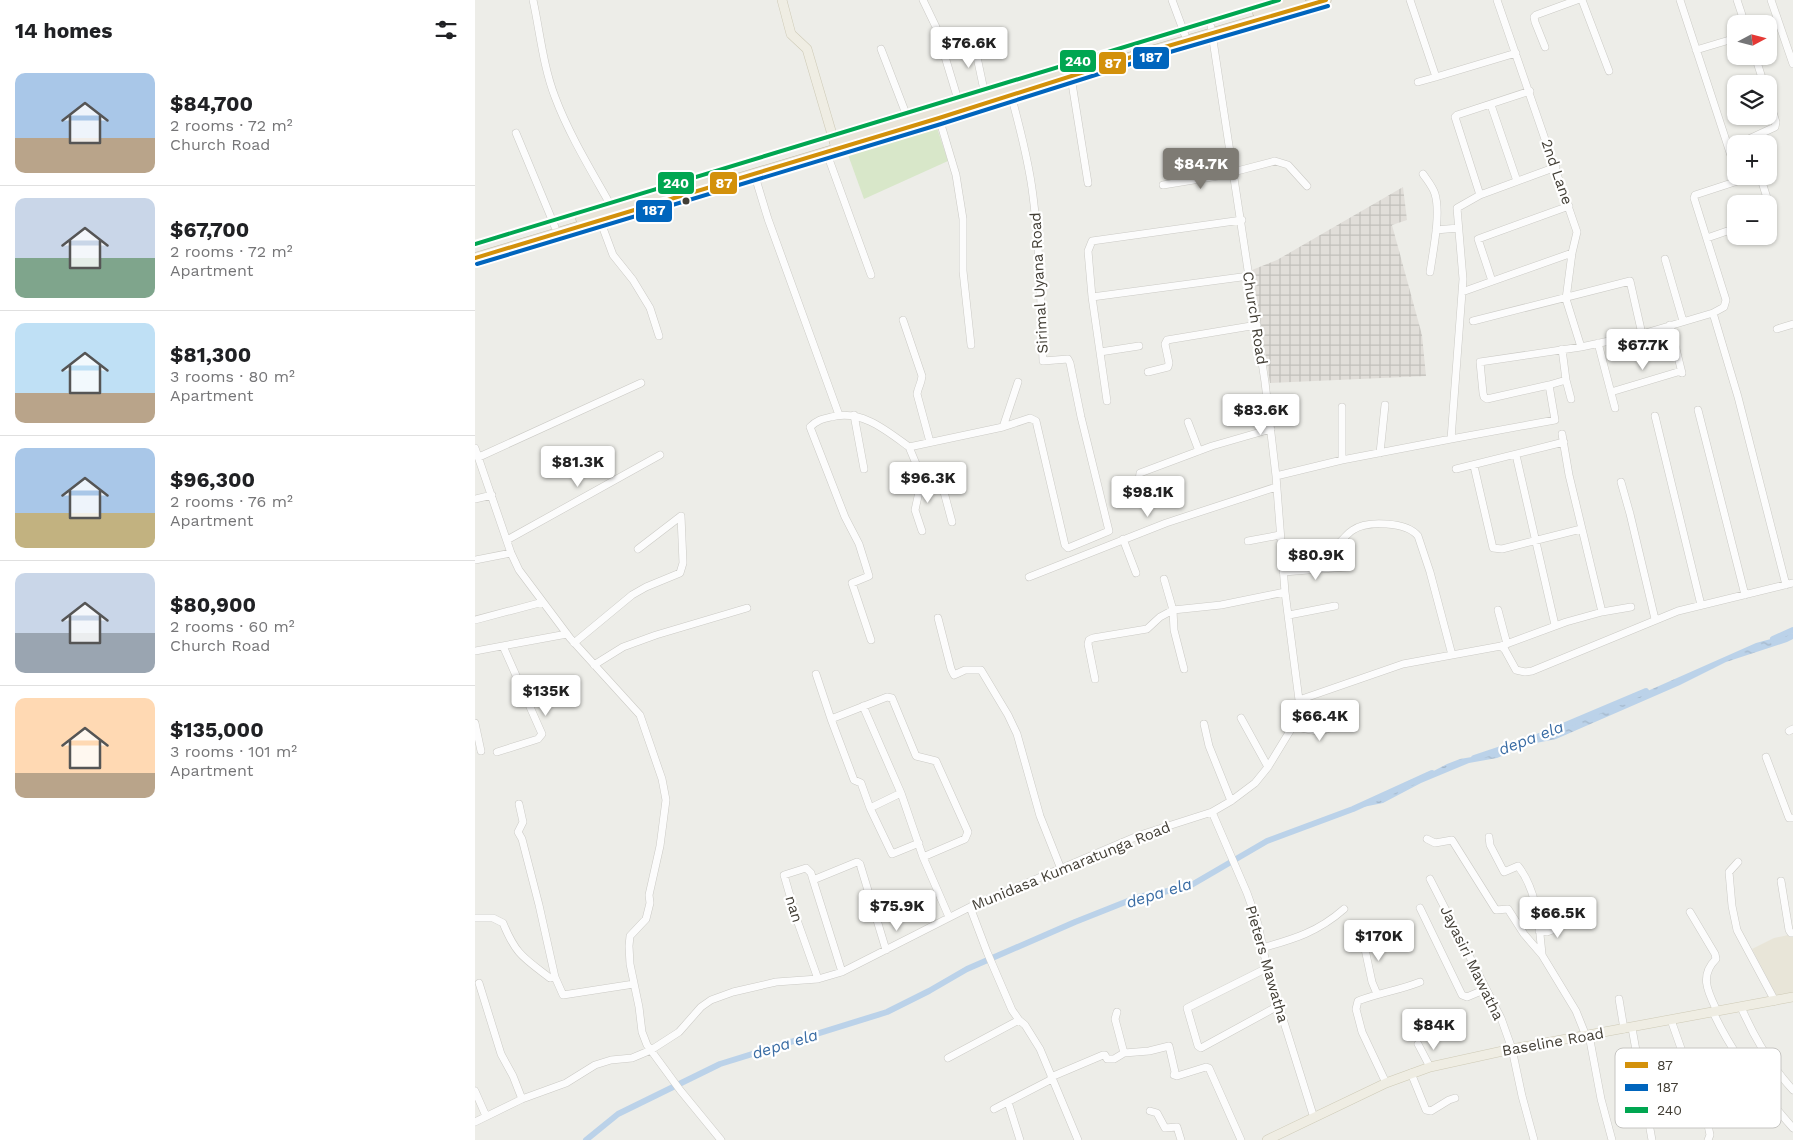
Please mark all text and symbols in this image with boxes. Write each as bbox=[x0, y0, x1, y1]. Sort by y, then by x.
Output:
north arrow bbox=[1727, 15, 1777, 65]
map controls bbox=[1727, 15, 1777, 245]
icon: filters bbox=[432, 16, 460, 44]
text: 14 homes bbox=[15, 18, 112, 43]
pin: $76.6K bbox=[928, 27, 1010, 69]
text: $76.6K bbox=[942, 33, 996, 52]
line badge: 187 bbox=[1132, 46, 1170, 70]
line badge: 240 bbox=[1059, 49, 1097, 73]
text: 187 bbox=[1140, 49, 1163, 65]
line badge: 87 bbox=[1098, 51, 1127, 75]
text: 240 bbox=[1065, 53, 1091, 69]
text: 87 bbox=[1105, 55, 1122, 71]
button: layers bbox=[1727, 75, 1777, 125]
text: $84,700 bbox=[170, 91, 253, 116]
icon: home bbox=[55, 93, 115, 153]
text: 2 rooms · 72 m² bbox=[170, 116, 293, 135]
text: Church Road bbox=[170, 135, 270, 154]
button: + bbox=[1727, 135, 1777, 185]
street label: 2nd Lane bbox=[1537, 137, 1577, 207]
pin: $84.7K bbox=[1160, 148, 1242, 190]
text: $84.7K bbox=[1174, 154, 1228, 173]
line badge: 240 bbox=[657, 171, 695, 195]
line badge: 87 bbox=[709, 171, 738, 195]
text: 240 bbox=[663, 175, 689, 191]
text: 87 bbox=[716, 175, 733, 191]
button: − bbox=[1727, 195, 1777, 245]
unlabelled marker bbox=[681, 196, 691, 206]
line badge: 187 bbox=[635, 199, 673, 223]
text: 187 bbox=[643, 202, 666, 218]
street label: Sirimal Uyana Road bbox=[1026, 212, 1052, 354]
text: $67,700 bbox=[170, 217, 249, 242]
icon: home bbox=[55, 218, 115, 278]
text: 2 rooms · 72 m² bbox=[170, 242, 293, 261]
text: Apartment bbox=[170, 261, 253, 280]
street label: Church Road bbox=[1239, 270, 1271, 366]
pin: $67.7K bbox=[1602, 328, 1684, 371]
text: $67.7K bbox=[1617, 335, 1669, 354]
text: $81,300 bbox=[170, 342, 251, 367]
icon: home bbox=[55, 343, 115, 403]
text: 3 rooms · 80 m² bbox=[170, 367, 295, 386]
text: Apartment bbox=[170, 386, 253, 405]
pin: $83.6K bbox=[1220, 394, 1302, 436]
text: $83.6K bbox=[1233, 400, 1289, 419]
pin: $81.3K bbox=[537, 446, 619, 488]
text: $81.3K bbox=[552, 452, 604, 471]
pin: $96.3K bbox=[887, 462, 969, 504]
text: $96,300 bbox=[170, 467, 255, 492]
icon: home bbox=[55, 468, 115, 528]
text: $96.3K bbox=[900, 468, 956, 487]
pin: $98.1K bbox=[1107, 476, 1189, 518]
text: $98.1K bbox=[1122, 482, 1174, 501]
text: 2 rooms · 76 m² bbox=[170, 492, 293, 511]
text: Apartment bbox=[170, 511, 253, 530]
pin: $80.9K bbox=[1275, 538, 1357, 581]
text: $80.9K bbox=[1288, 545, 1344, 564]
text: $80,900 bbox=[170, 592, 256, 617]
icon: home bbox=[55, 593, 115, 653]
text: 2 rooms · 60 m² bbox=[170, 617, 295, 636]
text: Church Road bbox=[170, 636, 270, 655]
pin: $135K bbox=[511, 674, 581, 717]
text: $135K bbox=[522, 681, 570, 700]
pin: $66.4K bbox=[1279, 700, 1361, 742]
text: $66.4K bbox=[1292, 706, 1348, 725]
text: $135,000 bbox=[170, 717, 264, 742]
water label: depa ela bbox=[1496, 717, 1566, 759]
icon: home bbox=[55, 718, 115, 778]
text: 3 rooms · 101 m² bbox=[170, 742, 297, 761]
text: Apartment bbox=[170, 761, 253, 780]
street label: Munidasa Kumaratunga Road bbox=[969, 818, 1173, 914]
water label: depa ela bbox=[1124, 874, 1194, 912]
pin: $75.9K bbox=[856, 890, 938, 932]
street label: nan bbox=[781, 893, 807, 925]
text: $75.9K bbox=[870, 896, 924, 915]
pin: $66.5K bbox=[1517, 896, 1599, 939]
street label: Pieters Mawatha bbox=[1242, 903, 1292, 1025]
street label: Jayasiri Mawatha bbox=[1436, 903, 1508, 1024]
text: $66.5K bbox=[1530, 903, 1586, 922]
pin: $170K bbox=[1344, 920, 1414, 962]
text: $170K bbox=[1355, 926, 1403, 945]
pin: $84K bbox=[1404, 1008, 1464, 1051]
text: $84K bbox=[1413, 1015, 1455, 1034]
street label: Baseline Road bbox=[1501, 1024, 1605, 1060]
water label: depa ela bbox=[750, 1025, 820, 1063]
legend bbox=[1615, 1048, 1781, 1128]
text: 87 bbox=[1657, 1057, 1673, 1073]
text: 187 bbox=[1657, 1079, 1679, 1095]
text: 240 bbox=[1657, 1102, 1682, 1118]

